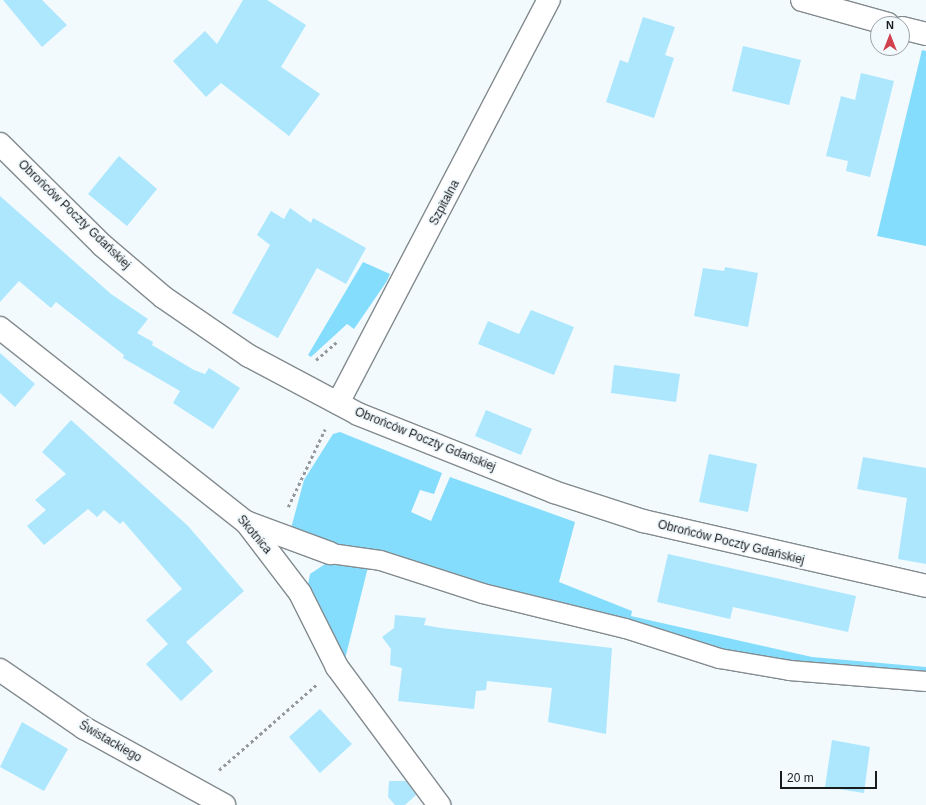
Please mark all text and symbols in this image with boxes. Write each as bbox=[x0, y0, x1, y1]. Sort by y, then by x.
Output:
north arrow bbox=[870, 16, 910, 56]
text: N bbox=[886, 19, 894, 31]
street label: Obrońców Poczty Gdańskiej bbox=[15, 157, 133, 273]
street label: Szpitalna bbox=[427, 178, 463, 228]
street label: Obrońców Poczty Gdańskiej bbox=[352, 405, 498, 475]
street label: Skotnica bbox=[234, 513, 274, 557]
street label: Obrońców Poczty Gdańskiej bbox=[656, 518, 806, 568]
street label: Świstackiego bbox=[76, 718, 144, 766]
scale bar bbox=[782, 763, 879, 789]
text: 20 m bbox=[787, 771, 814, 785]

